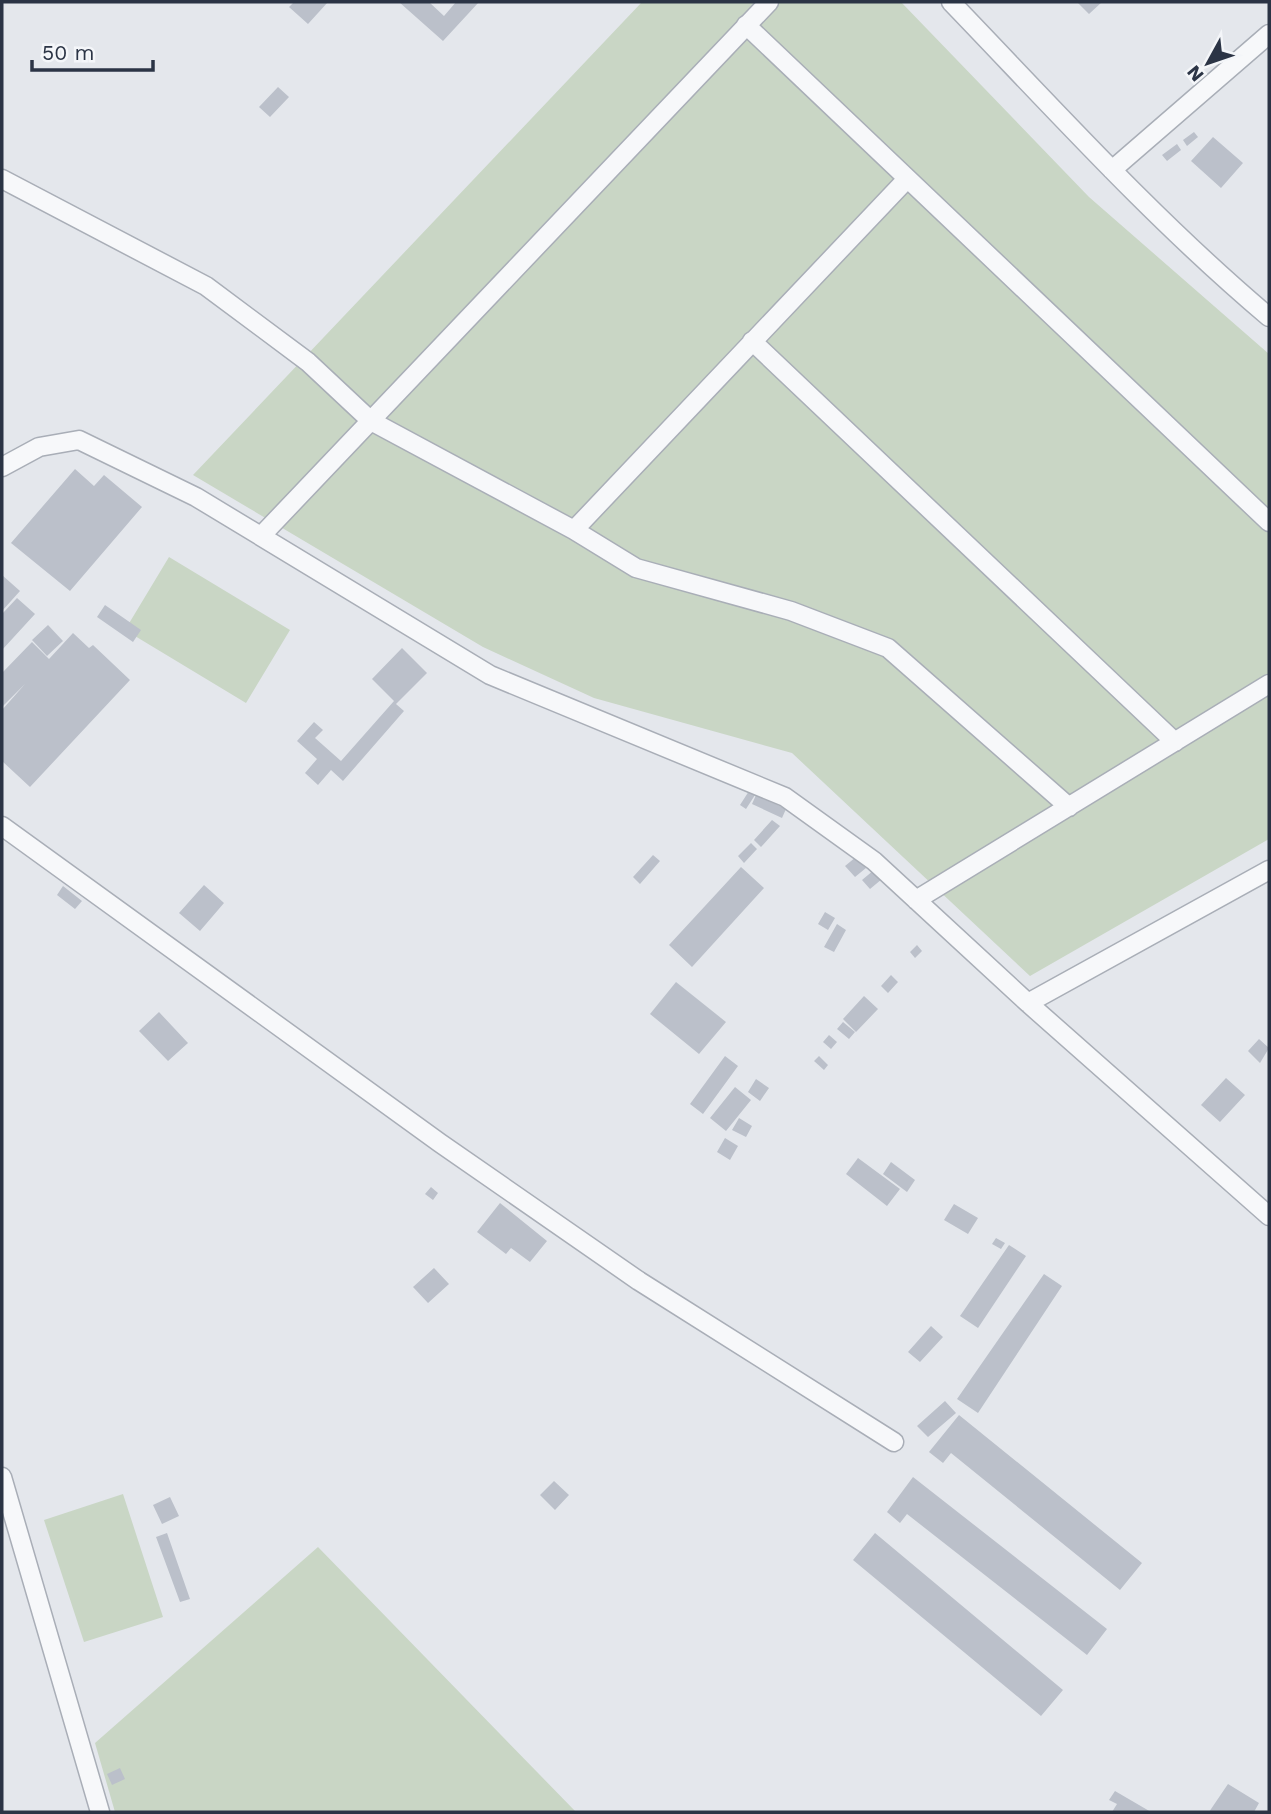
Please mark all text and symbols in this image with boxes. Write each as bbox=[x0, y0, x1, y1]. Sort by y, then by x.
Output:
scale bar bbox=[32, 28, 152, 72]
north arrow bbox=[1173, 28, 1243, 98]
text: 50 m bbox=[42, 40, 94, 65]
text: N bbox=[1182, 61, 1209, 86]

